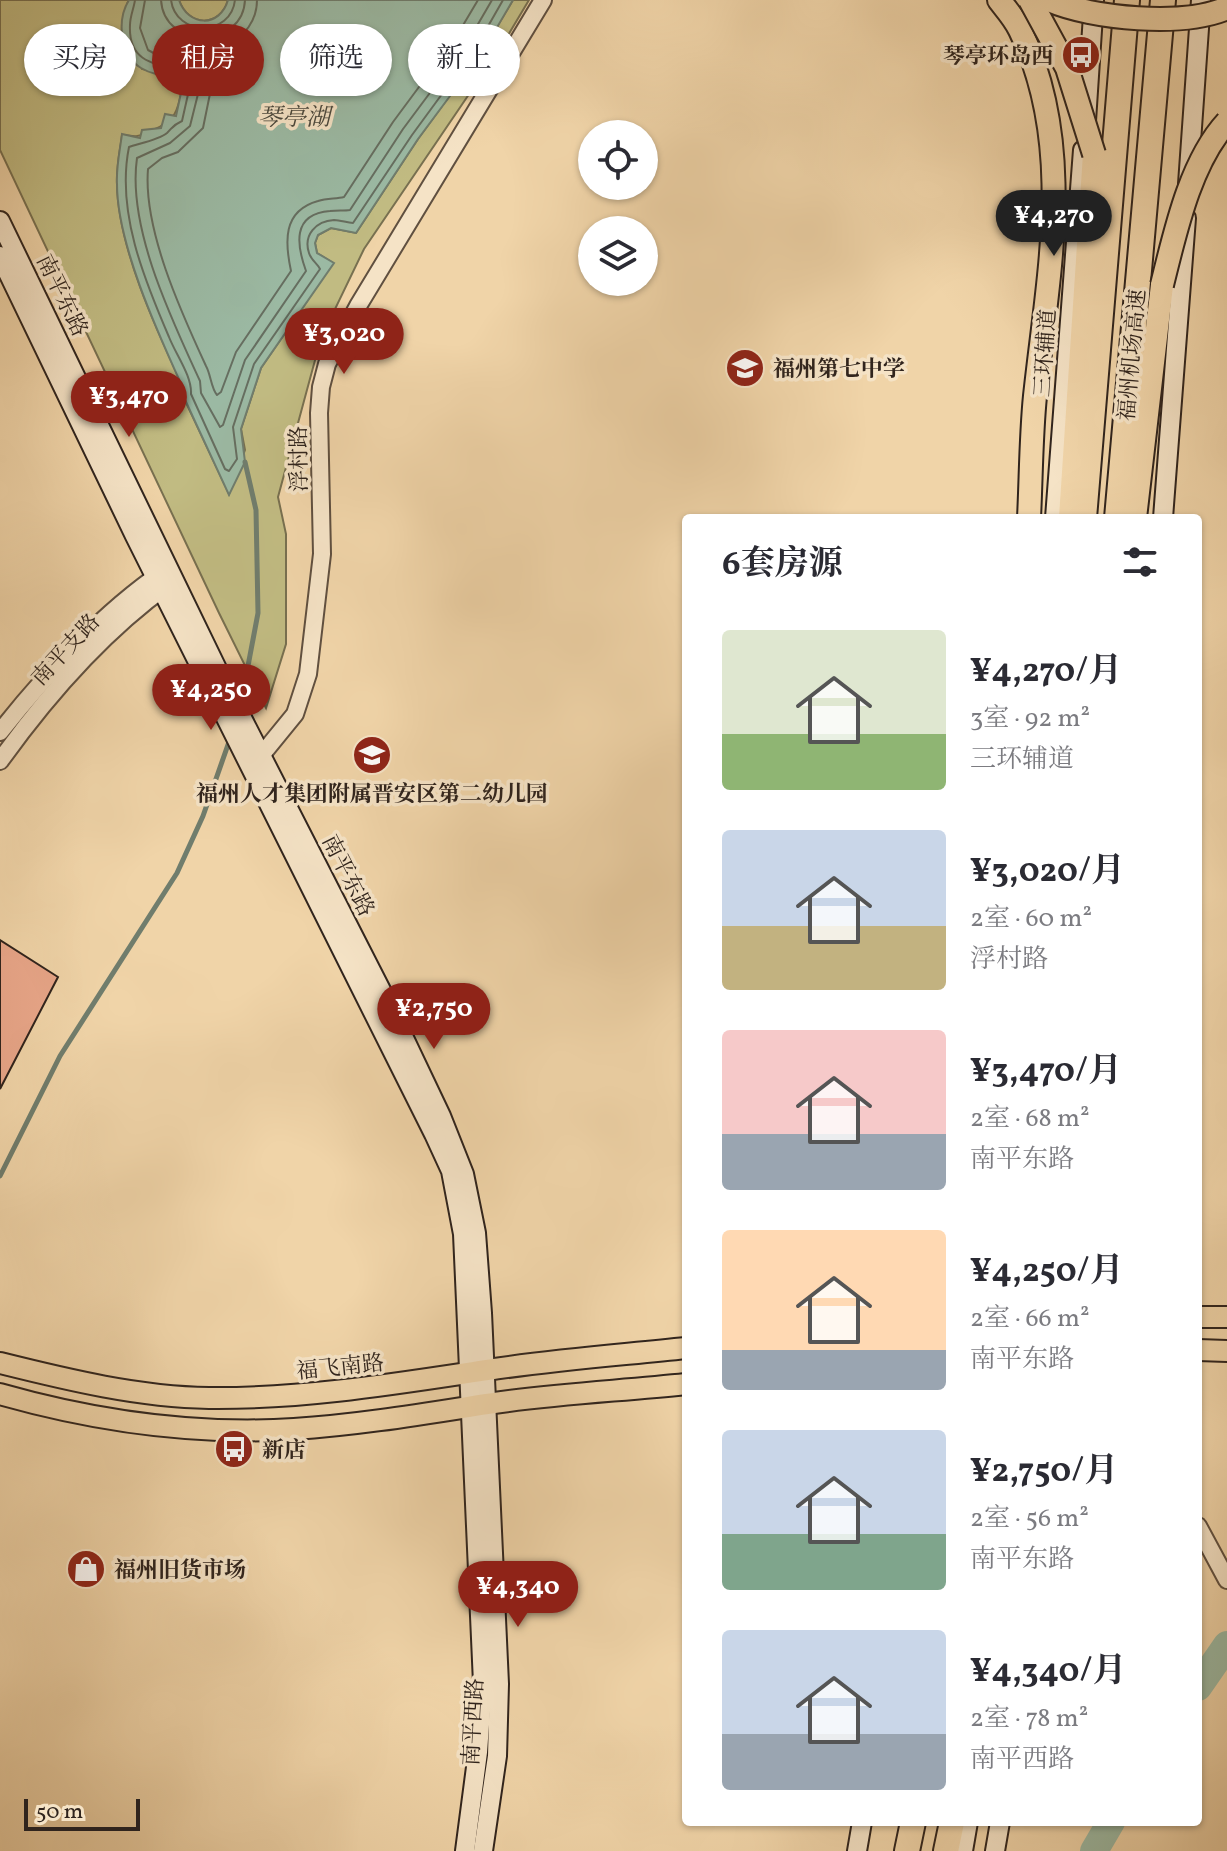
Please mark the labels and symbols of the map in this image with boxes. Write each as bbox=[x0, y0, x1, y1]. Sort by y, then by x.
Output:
bus stop icon: 琴亭环岛西 bbox=[1060, 34, 1102, 76]
place label: 琴亭环岛西 bbox=[943, 42, 1053, 73]
water label: 琴亭湖 bbox=[258, 102, 334, 136]
pin: ¥4,270 bbox=[989, 190, 1119, 258]
street label: 南平东路 bbox=[28, 250, 94, 342]
street label: 福州机场高速 bbox=[1112, 288, 1155, 422]
pin: ¥3,020 bbox=[279, 308, 409, 376]
street label: 三环辅道 bbox=[1028, 308, 1065, 398]
school or university icon: 福州第七中学 bbox=[724, 347, 766, 389]
place label: 福州第七中学 bbox=[773, 355, 905, 386]
pin: ¥3,470 bbox=[64, 371, 194, 439]
street label: 浮村路 bbox=[284, 426, 317, 492]
street label: 南平支路 bbox=[25, 608, 108, 693]
pin: ¥4,250 bbox=[146, 664, 276, 732]
school or university icon: 福州人才集团附属晋安区第二幼儿园 bbox=[351, 734, 393, 776]
place label: 福州人才集团附属晋安区第二幼儿园 bbox=[196, 780, 548, 811]
street label: 南平东路 bbox=[313, 830, 381, 922]
pin: ¥2,750 bbox=[369, 983, 499, 1051]
street label: 福飞南路 bbox=[295, 1348, 386, 1389]
bus stop icon: 新店 bbox=[213, 1428, 255, 1470]
place label: 新店 bbox=[262, 1436, 306, 1467]
shop icon: 福州旧货市场 bbox=[65, 1548, 107, 1590]
place label: 福州旧货市场 bbox=[114, 1556, 246, 1587]
pin: ¥4,340 bbox=[453, 1561, 583, 1629]
street label: 南平西路 bbox=[457, 1677, 492, 1767]
scale bar bbox=[24, 1795, 140, 1831]

